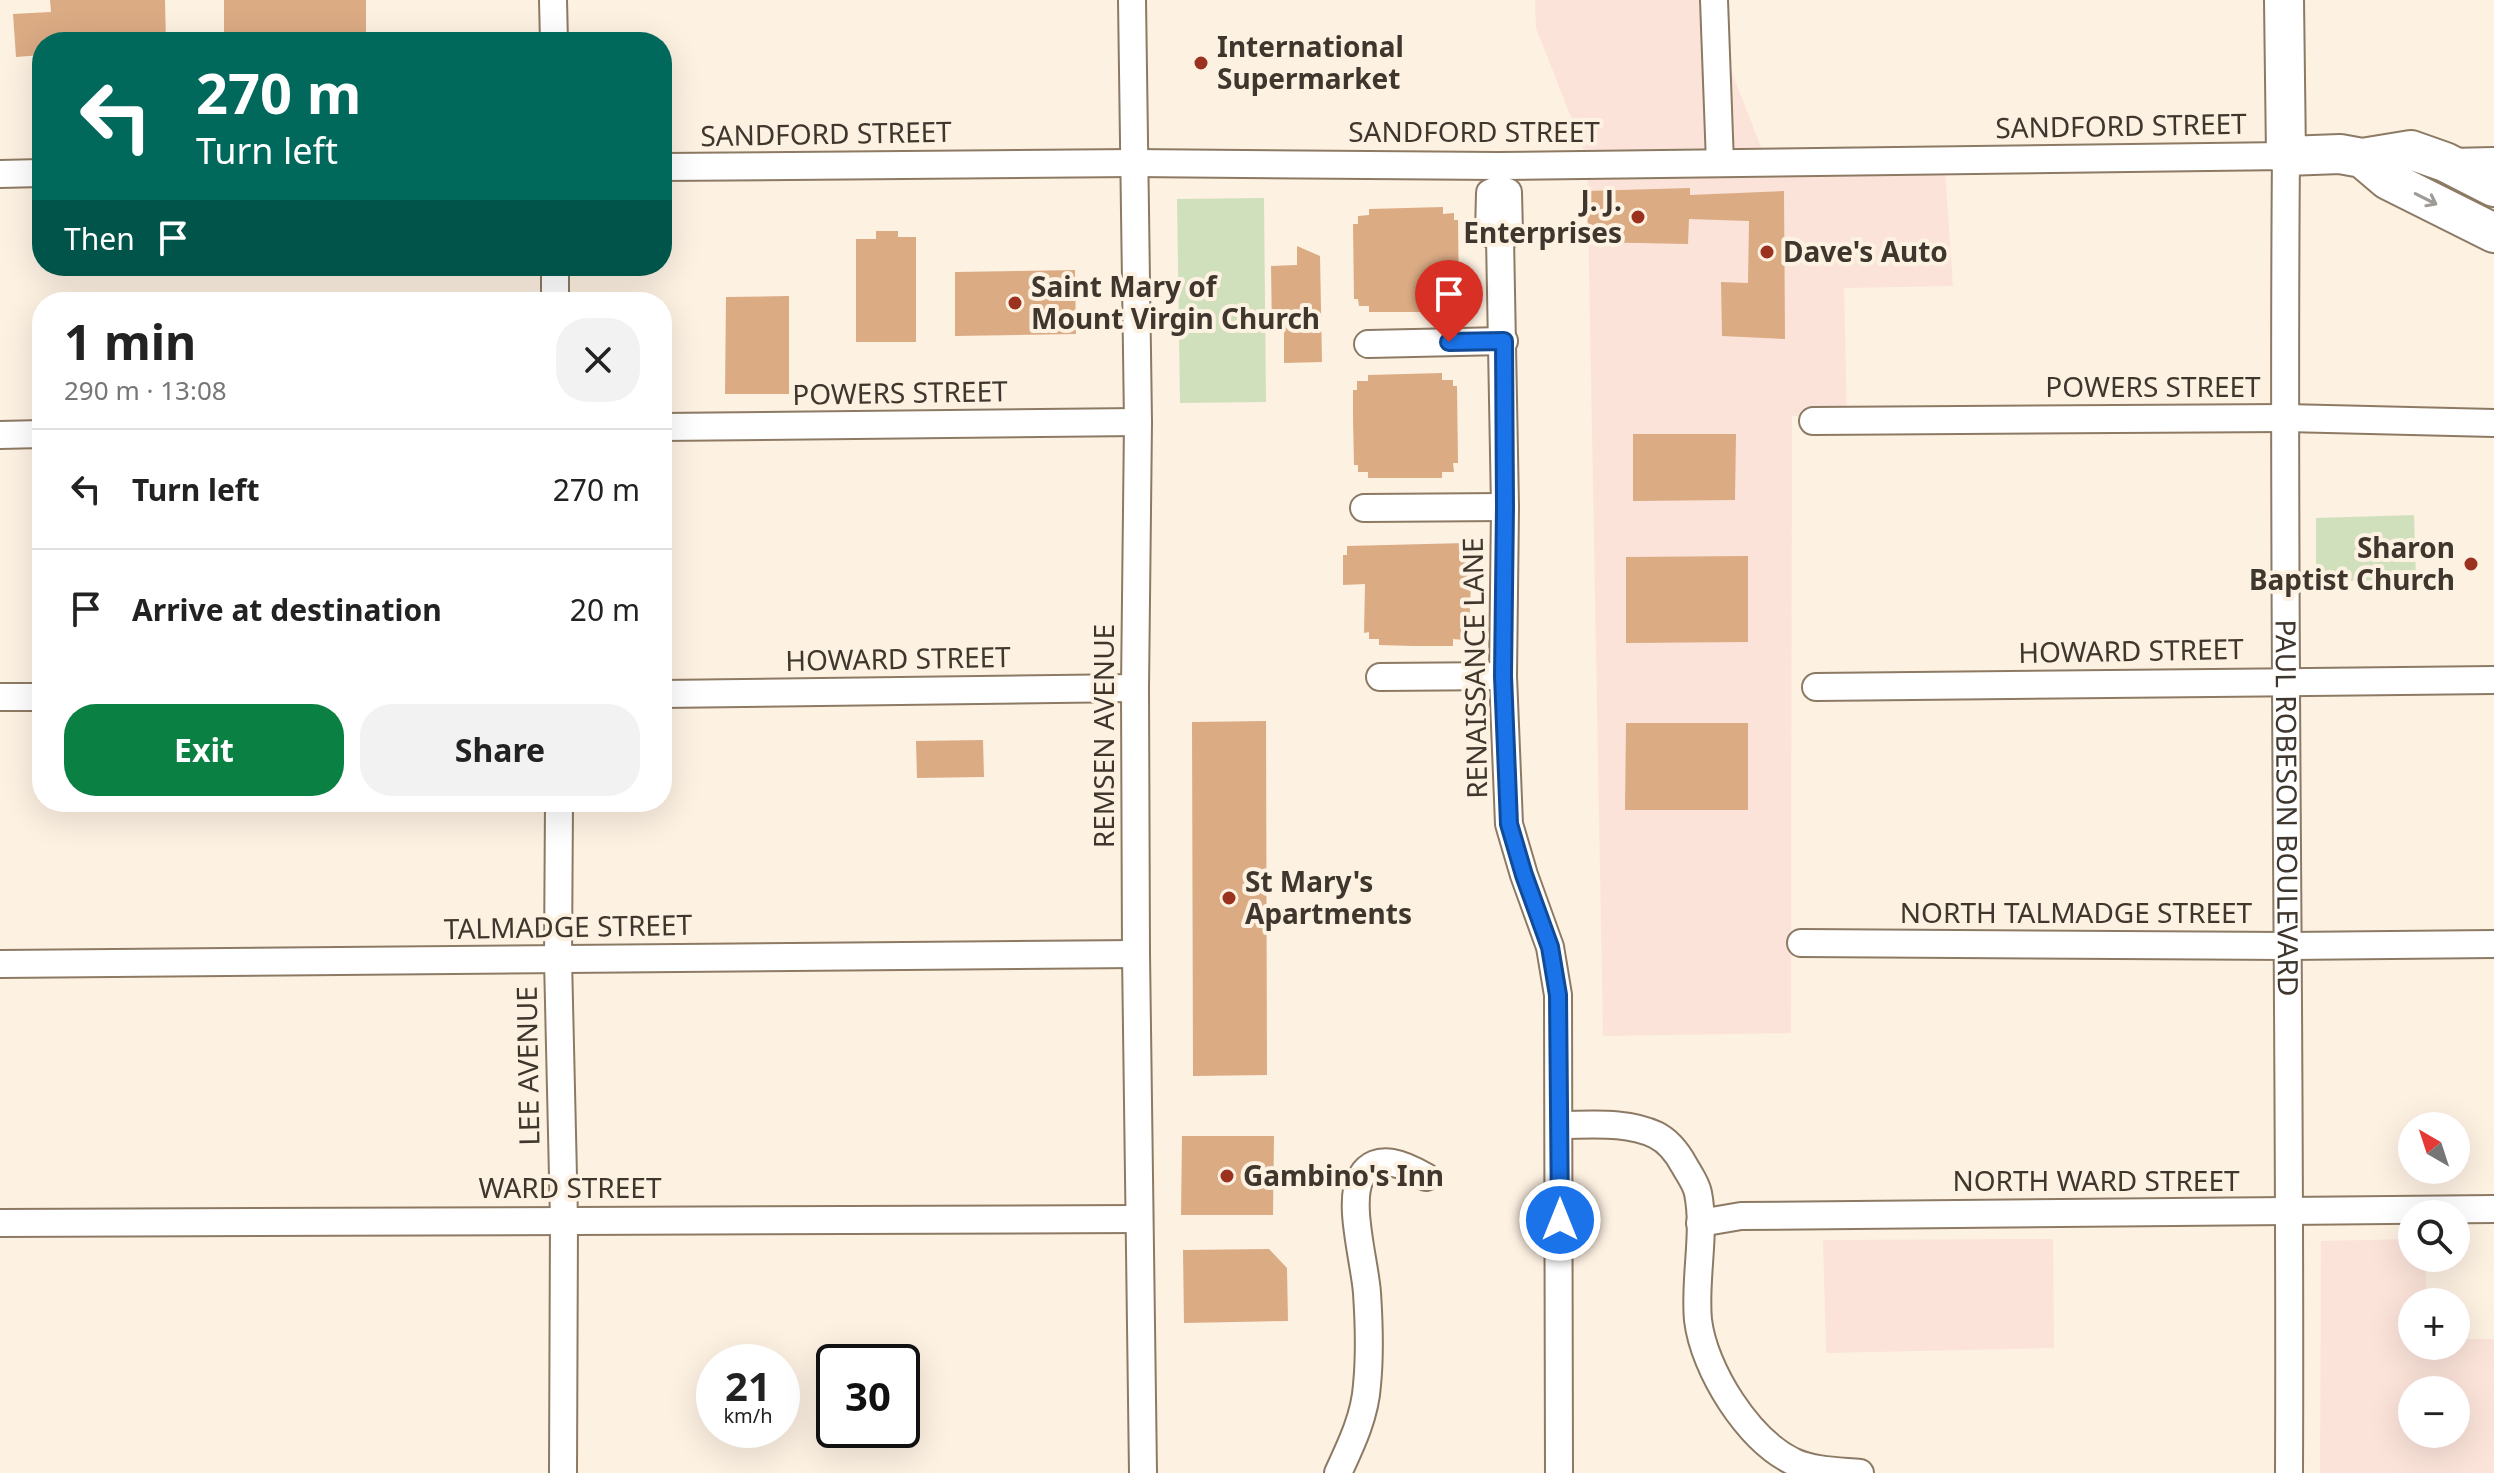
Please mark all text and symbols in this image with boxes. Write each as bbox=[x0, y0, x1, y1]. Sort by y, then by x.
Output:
place label: International Supermarket bbox=[1217, 27, 1404, 97]
text: 270 m bbox=[196, 54, 361, 130]
marker: International Supermarket bbox=[1192, 54, 1210, 72]
icon: left bbox=[64, 64, 168, 168]
street label: SANDFORD STREET bbox=[1995, 104, 2248, 146]
street label: SANDFORD STREET bbox=[700, 112, 953, 154]
street label: SANDFORD STREET bbox=[1348, 112, 1600, 150]
text: Turn left bbox=[196, 126, 338, 175]
place label: J. J. Enterprises bbox=[1463, 181, 1622, 251]
one-way arrow bbox=[2413, 192, 2437, 207]
marker: J. J. Enterprises bbox=[1629, 208, 1647, 226]
icon: arrive bbox=[151, 216, 195, 260]
text: Then bbox=[64, 218, 135, 259]
place label: Dave's Auto bbox=[1783, 232, 1948, 270]
marker: Dave's Auto bbox=[1758, 243, 1776, 261]
pin bbox=[1415, 260, 1483, 342]
place label: Saint Mary of Mount Virgin Church bbox=[1031, 267, 1320, 337]
icon: arrive bbox=[1427, 272, 1471, 316]
marker: Saint Mary of Mount Virgin Church bbox=[1006, 294, 1024, 312]
text: 1 min bbox=[64, 309, 196, 374]
button: close bbox=[556, 318, 640, 402]
street label: POWERS STREET bbox=[2045, 367, 2261, 405]
street label: POWERS STREET bbox=[792, 371, 1008, 413]
text: 290 m · 13:08 bbox=[64, 372, 227, 408]
icon: left bbox=[64, 467, 108, 511]
text: Turn left bbox=[132, 469, 260, 510]
text: 270 m bbox=[553, 469, 640, 510]
place label: Sharon Baptist Church bbox=[2249, 528, 2455, 598]
street label: RENAISSANCE LANE bbox=[1453, 537, 1495, 799]
marker: Sharon Baptist Church bbox=[2462, 555, 2480, 573]
icon: arrive bbox=[64, 587, 108, 631]
text: Arrive at destination bbox=[132, 589, 442, 630]
text: 20 m bbox=[570, 589, 640, 630]
street label: PAUL ROBESON BOULEVARD bbox=[2268, 619, 2308, 997]
street label: REMSEN AVENUE bbox=[1084, 624, 1122, 848]
street label: HOWARD STREET bbox=[2018, 629, 2244, 671]
street label: HOWARD STREET bbox=[785, 637, 1011, 679]
button: Exit bbox=[64, 704, 344, 796]
button: Share bbox=[360, 704, 640, 796]
place label: St Mary's Apartments bbox=[1245, 862, 1412, 932]
marker: St Mary's Apartments bbox=[1220, 889, 1238, 907]
street label: NORTH TALMADGE STREET bbox=[1900, 893, 2253, 931]
street label: TALMADGE STREET bbox=[444, 905, 693, 947]
street label: LEE AVENUE bbox=[507, 986, 547, 1146]
north arrow bbox=[2398, 1112, 2470, 1184]
map controls bbox=[2398, 1112, 2470, 1448]
place label: Gambino's Inn bbox=[1243, 1156, 1444, 1194]
street label: NORTH WARD STREET bbox=[1952, 1161, 2240, 1199]
marker: Gambino's Inn bbox=[1218, 1167, 1236, 1185]
street label: WARD STREET bbox=[478, 1168, 662, 1206]
position arrow bbox=[1518, 1178, 1602, 1262]
button: search bbox=[2398, 1200, 2470, 1272]
button: + bbox=[2398, 1288, 2470, 1360]
speed limit sign: 30 bbox=[816, 1344, 920, 1448]
text: 21 bbox=[725, 1358, 771, 1413]
button: − bbox=[2398, 1376, 2470, 1448]
text: km/h bbox=[723, 1402, 773, 1429]

